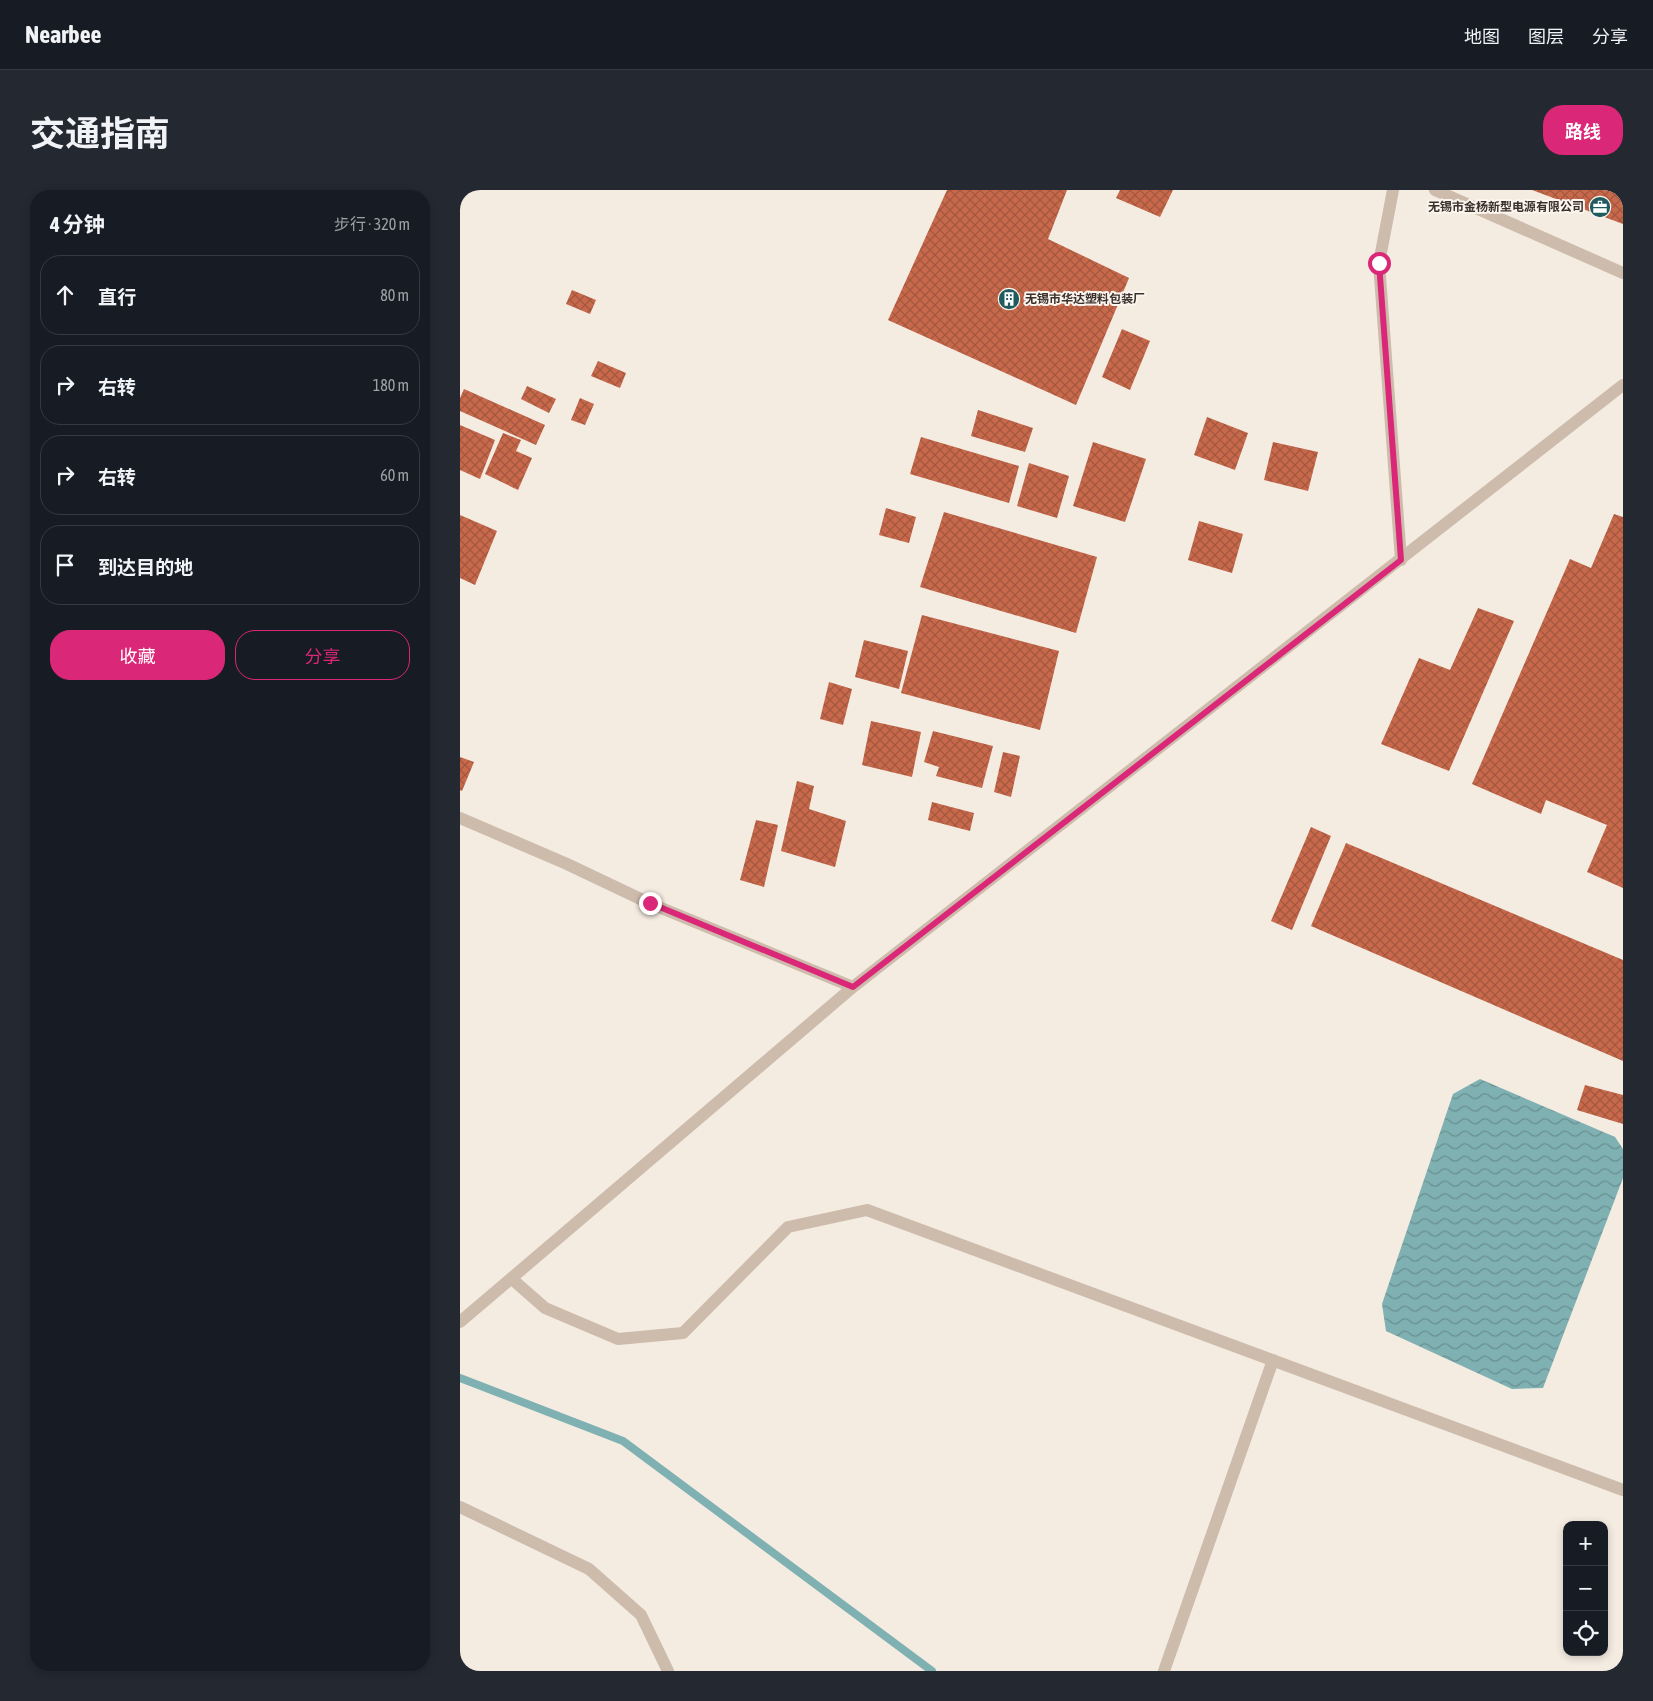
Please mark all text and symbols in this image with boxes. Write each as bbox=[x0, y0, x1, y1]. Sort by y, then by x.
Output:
text: Nearbee bbox=[25, 21, 101, 48]
text: 地图 bbox=[1464, 26, 1500, 47]
text: 图层 bbox=[1528, 26, 1564, 47]
text: 分享 bbox=[1592, 26, 1628, 47]
button: 路线 bbox=[1543, 105, 1623, 155]
text: 交通指南 bbox=[30, 113, 170, 153]
office icon: 无锡市金杨新型电源有限公司 bbox=[1588, 195, 1612, 219]
place label: 无锡市金杨新型电源有限公司 bbox=[1428, 200, 1584, 214]
text: 4 分钟 bbox=[50, 212, 105, 236]
text: 步行 · 320 m bbox=[334, 215, 410, 233]
route start bbox=[1368, 252, 1391, 275]
icon: ahead bbox=[51, 281, 79, 309]
text: 直行 bbox=[98, 286, 136, 308]
text: 80 m bbox=[380, 286, 409, 304]
building icon: 无锡市华达塑料包装厂 bbox=[997, 287, 1021, 311]
place label: 无锡市华达塑料包装厂 bbox=[1025, 292, 1145, 306]
icon: right bbox=[51, 371, 79, 399]
text: 右转 bbox=[98, 376, 136, 398]
text: 180 m bbox=[373, 376, 409, 394]
icon: right bbox=[51, 461, 79, 489]
text: 右转 bbox=[98, 466, 136, 488]
text: 60 m bbox=[380, 466, 409, 484]
icon: arrive bbox=[51, 551, 79, 579]
text: 到达目的地 bbox=[98, 556, 193, 578]
button: 收藏 bbox=[50, 630, 225, 680]
button: 分享 bbox=[235, 630, 410, 680]
route end bbox=[639, 892, 662, 915]
map controls bbox=[1563, 1521, 1608, 1656]
button: + bbox=[1563, 1521, 1608, 1566]
button: − bbox=[1563, 1566, 1608, 1611]
button: locate bbox=[1563, 1611, 1608, 1656]

